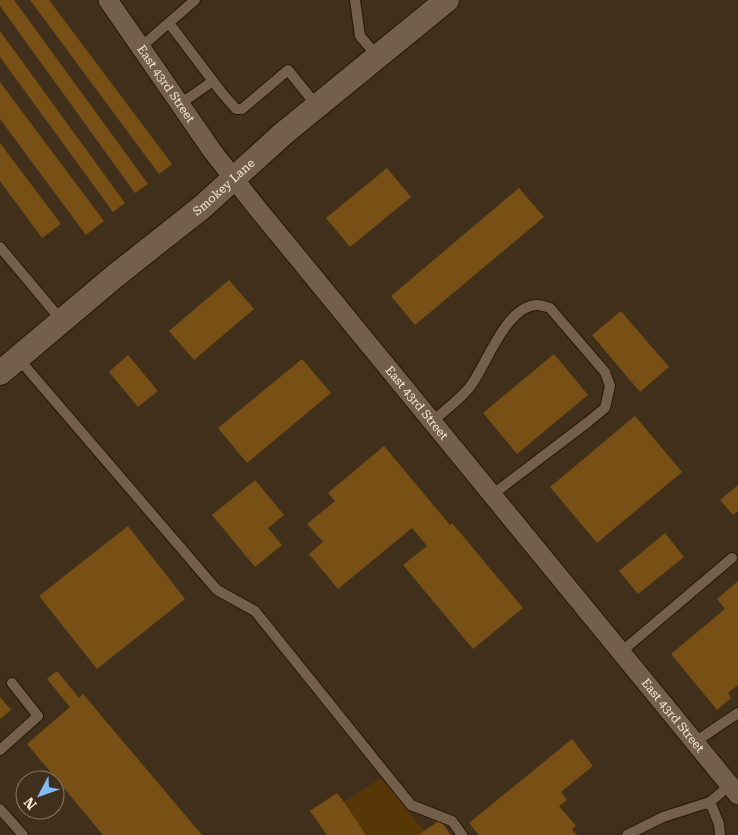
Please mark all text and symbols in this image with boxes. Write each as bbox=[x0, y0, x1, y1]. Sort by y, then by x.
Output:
street label: East 43rd Street bbox=[134, 43, 198, 126]
street label: Smokey Lane bbox=[190, 156, 258, 219]
street label: East 43rd Street bbox=[383, 363, 451, 443]
street label: East 43rd Street bbox=[639, 676, 707, 755]
north arrow bbox=[15, 770, 65, 820]
text: N bbox=[20, 794, 40, 813]

